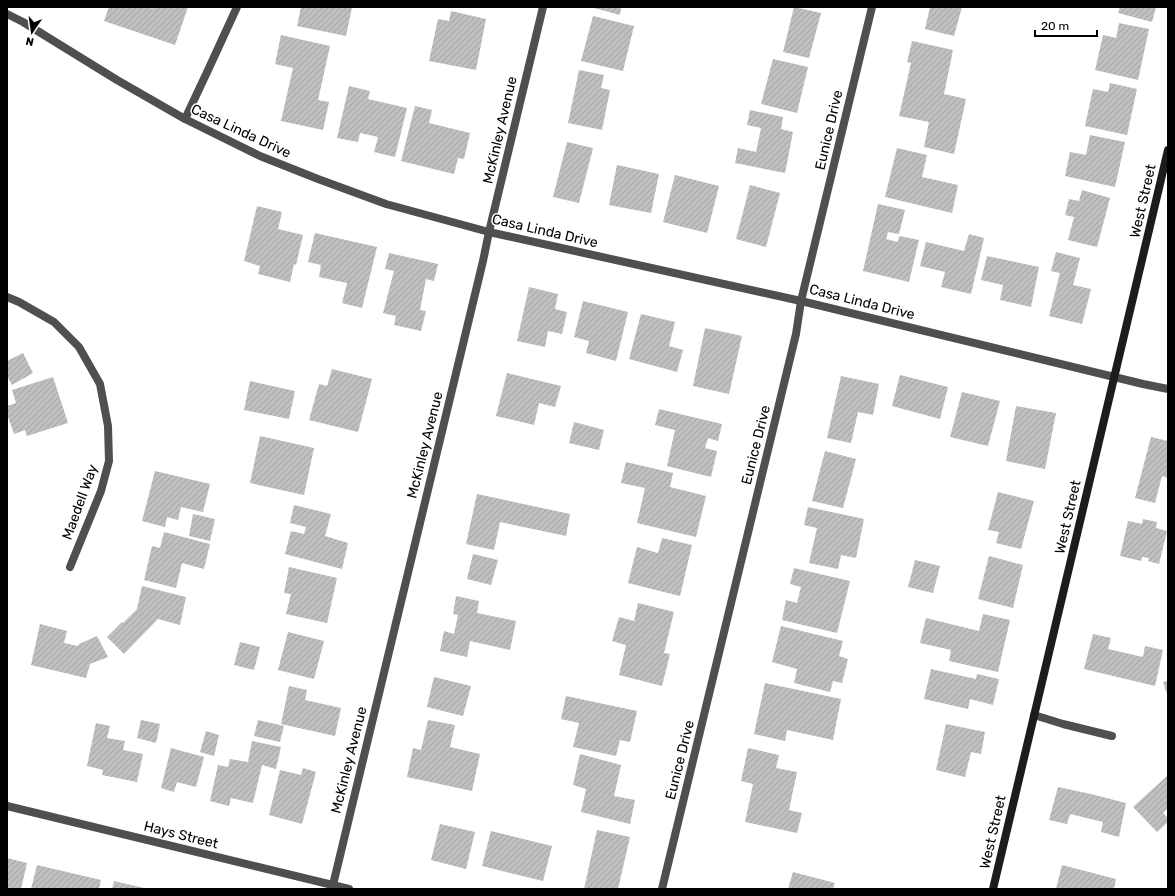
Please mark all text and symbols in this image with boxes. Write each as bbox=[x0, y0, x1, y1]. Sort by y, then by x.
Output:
north arrow bbox=[12, 12, 52, 52]
scale bar bbox=[1035, 12, 1097, 38]
text: 20 m bbox=[1041, 19, 1069, 33]
text: N bbox=[24, 34, 35, 48]
street label: McKinley Avenue bbox=[479, 75, 521, 185]
street label: Eunice Drive bbox=[812, 88, 846, 172]
street label: Casa Linda Drive bbox=[188, 100, 294, 162]
street label: West Street bbox=[1126, 162, 1160, 240]
street label: Casa Linda Drive bbox=[490, 211, 600, 251]
street label: Casa Linda Drive bbox=[807, 281, 917, 323]
street label: McKinley Avenue bbox=[403, 390, 447, 500]
street label: Eunice Drive bbox=[738, 403, 774, 487]
street label: Maedell Way bbox=[58, 462, 102, 542]
street label: West Street bbox=[1051, 478, 1085, 556]
street label: McKinley Avenue bbox=[327, 705, 371, 815]
street label: Eunice Drive bbox=[662, 718, 698, 802]
street label: West Street bbox=[976, 793, 1010, 871]
street label: Hays Street bbox=[142, 818, 220, 853]

